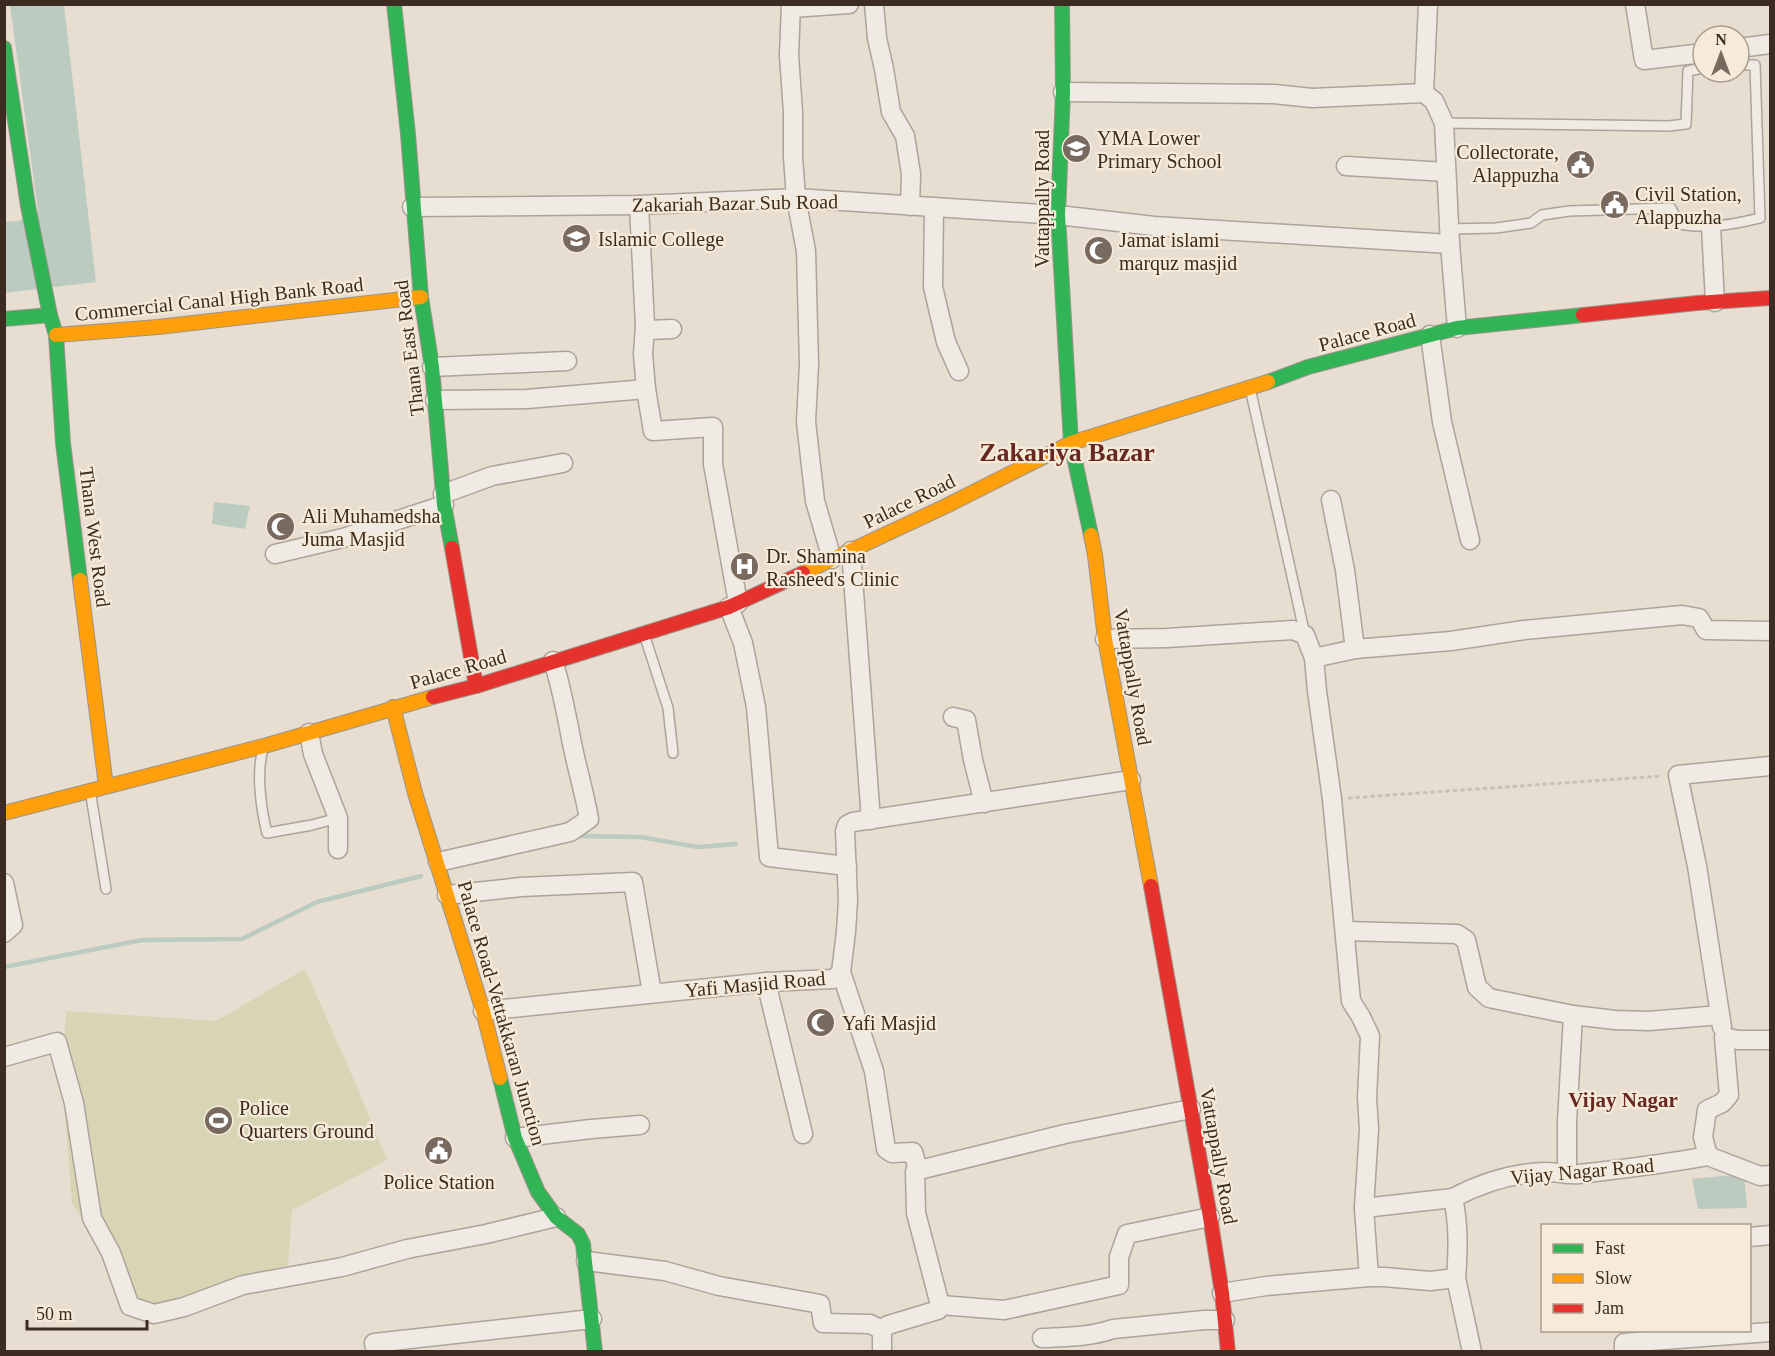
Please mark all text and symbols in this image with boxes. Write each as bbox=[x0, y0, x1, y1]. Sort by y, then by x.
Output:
north arrow bbox=[1691, 24, 1751, 84]
text: N bbox=[1715, 31, 1727, 48]
place label: YMA Lower Primary School bbox=[1097, 127, 1222, 173]
street label: Vattappally Road bbox=[1031, 130, 1054, 268]
school or university icon: YMA Lower Primary School bbox=[1060, 133, 1092, 165]
place label: Collectorate, Alappuzha bbox=[1456, 141, 1559, 187]
public building icon: Collectorate, Alappuzha bbox=[1564, 148, 1596, 180]
place label: Civil Station, Alappuzha bbox=[1635, 183, 1742, 229]
public building icon: Civil Station, Alappuzha bbox=[1598, 189, 1630, 221]
street label: Zakariah Bazar Sub Road bbox=[632, 190, 838, 216]
school or university icon: Islamic College bbox=[561, 223, 593, 255]
place label: Islamic College bbox=[598, 228, 724, 251]
place label: Jamat islami marquz masjid bbox=[1119, 229, 1237, 275]
mosque icon: Jamat islami marquz masjid bbox=[1082, 235, 1114, 267]
street label: Commercial Canal High Bank Road bbox=[74, 273, 364, 326]
street label: Thana East Road bbox=[390, 279, 428, 417]
street label: Palace Road bbox=[1316, 309, 1418, 355]
district label: Zakariya Bazar bbox=[979, 438, 1155, 467]
street label: Thana West Road bbox=[75, 466, 115, 608]
street label: Palace Road bbox=[860, 469, 958, 533]
place label: Ali Muhamedsha Juma Masjid bbox=[302, 505, 440, 551]
mosque icon: Ali Muhamedsha Juma Masjid bbox=[265, 511, 297, 543]
place label: Dr. Shamina Rasheed's Clinic bbox=[766, 545, 899, 590]
hospital icon: Dr. Shamina Rasheed's Clinic bbox=[729, 551, 761, 583]
street label: Vattappally Road bbox=[1109, 607, 1156, 747]
street label: Palace Road bbox=[407, 645, 509, 693]
street label: Palace Road-Vettakkaran Junction bbox=[454, 878, 550, 1148]
street label: Yafi Masjid Road bbox=[684, 967, 826, 1002]
mosque icon: Yafi Masjid bbox=[805, 1007, 837, 1039]
place label: Yafi Masjid bbox=[842, 1012, 936, 1035]
street label: Vattappally Road bbox=[1195, 1086, 1242, 1226]
district label: Vijay Nagar bbox=[1568, 1088, 1678, 1112]
place label: Police Quarters Ground bbox=[239, 1097, 374, 1142]
sports icon: Police Quarters Ground bbox=[202, 1104, 234, 1136]
public building icon: Police Station bbox=[423, 1135, 455, 1167]
street label: Vijay Nagar Road bbox=[1509, 1154, 1655, 1189]
place label: Police Station bbox=[383, 1171, 495, 1193]
legend bbox=[1541, 1224, 1751, 1332]
text: Fast bbox=[1595, 1238, 1625, 1258]
text: Slow bbox=[1595, 1268, 1632, 1288]
scale bar bbox=[27, 1293, 147, 1331]
text: Jam bbox=[1595, 1298, 1624, 1318]
text: 50 m bbox=[36, 1304, 73, 1324]

